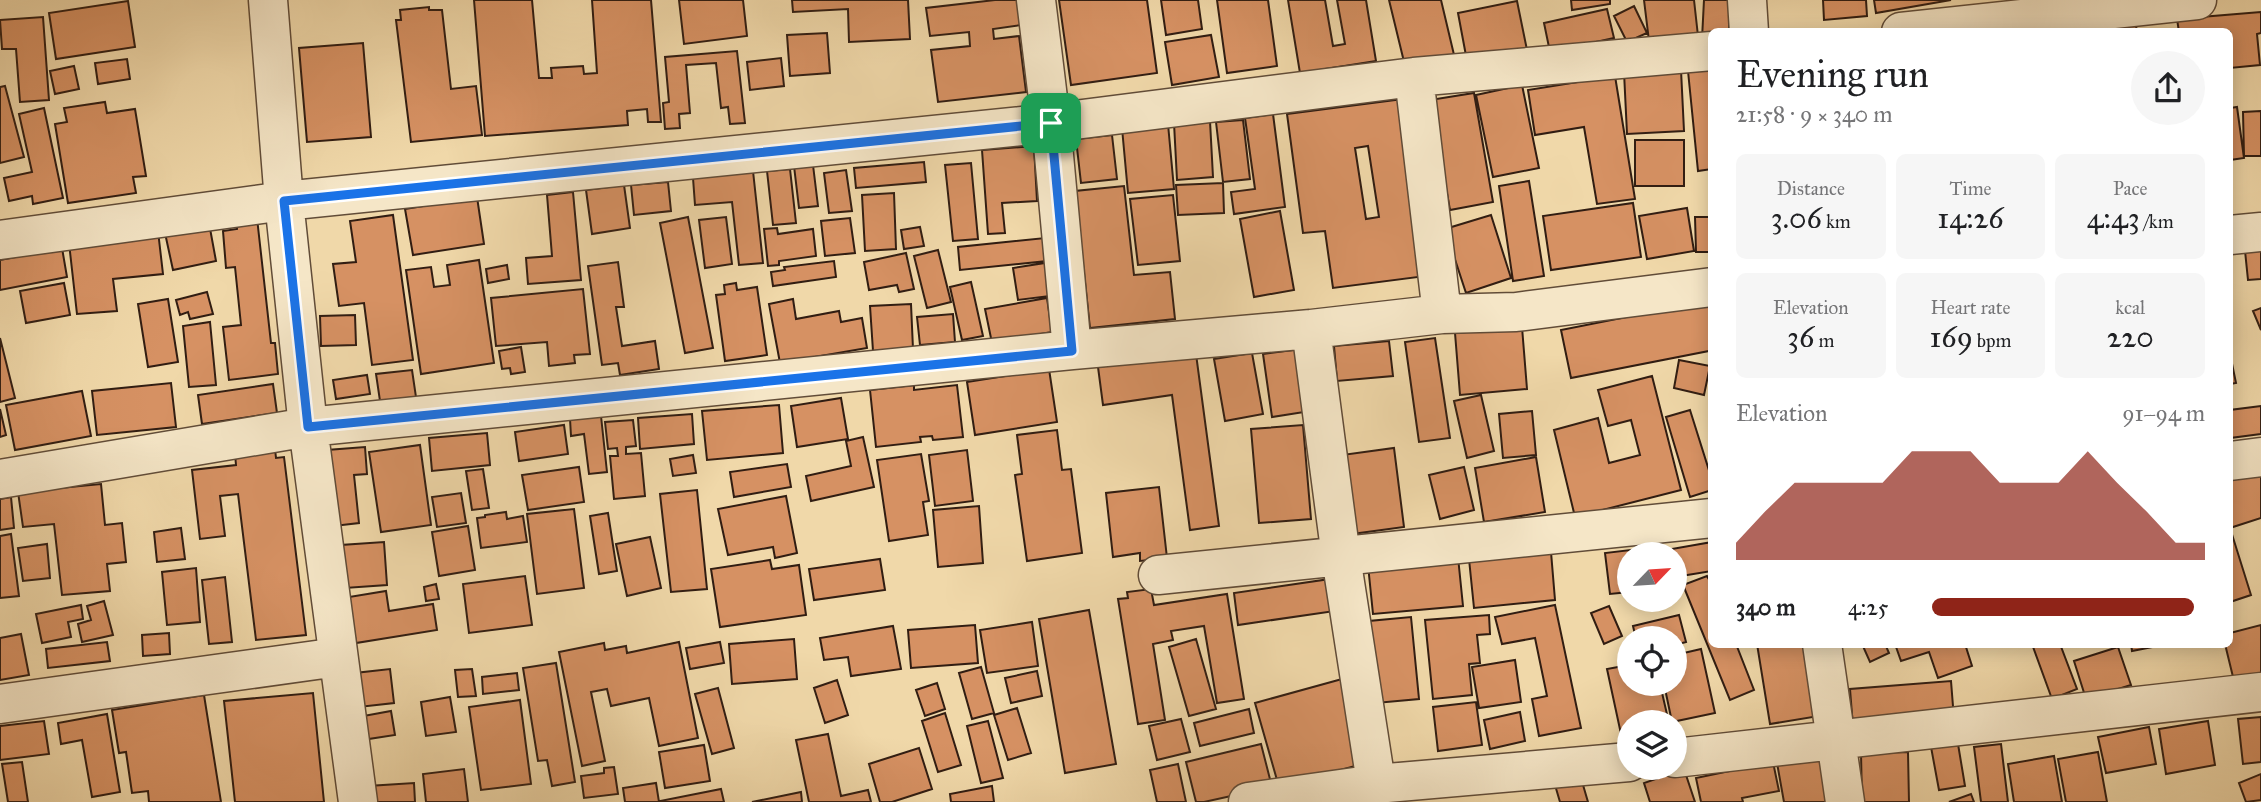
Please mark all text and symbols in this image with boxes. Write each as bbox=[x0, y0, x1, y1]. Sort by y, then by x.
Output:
text: Evening run bbox=[1736, 51, 1929, 97]
button: share bbox=[2131, 51, 2205, 125]
pin bbox=[1021, 93, 1081, 153]
text: 21:58 · 9 × 340 m bbox=[1736, 100, 1893, 128]
icon: arrive bbox=[1032, 104, 1070, 142]
text: Distance bbox=[1777, 177, 1845, 200]
text: Time bbox=[1949, 177, 1992, 200]
text: Pace bbox=[2113, 177, 2147, 200]
text: 3.06 bbox=[1771, 200, 1822, 236]
text: 14:26 bbox=[1937, 200, 2004, 236]
text: 4:43 bbox=[2087, 200, 2140, 236]
text: km bbox=[1822, 210, 1851, 233]
text: /km bbox=[2140, 210, 2174, 233]
text: Elevation bbox=[1773, 296, 1849, 319]
text: Heart rate bbox=[1931, 296, 2010, 319]
text: kcal bbox=[2115, 296, 2145, 319]
text: 36 bbox=[1787, 319, 1814, 355]
text: 169 bbox=[1930, 319, 1973, 355]
text: 220 bbox=[2107, 319, 2154, 355]
text: m bbox=[1814, 329, 1835, 352]
text: bpm bbox=[1973, 329, 2011, 352]
text: Elevation bbox=[1736, 399, 1827, 427]
text: 91–94 m bbox=[2122, 399, 2205, 427]
north arrow bbox=[1617, 542, 1687, 612]
map controls bbox=[1617, 542, 1687, 780]
text: 340 m bbox=[1736, 593, 1796, 621]
text: 4:25 bbox=[1848, 593, 1888, 621]
button: locate bbox=[1617, 626, 1687, 696]
button: layers bbox=[1617, 710, 1687, 780]

